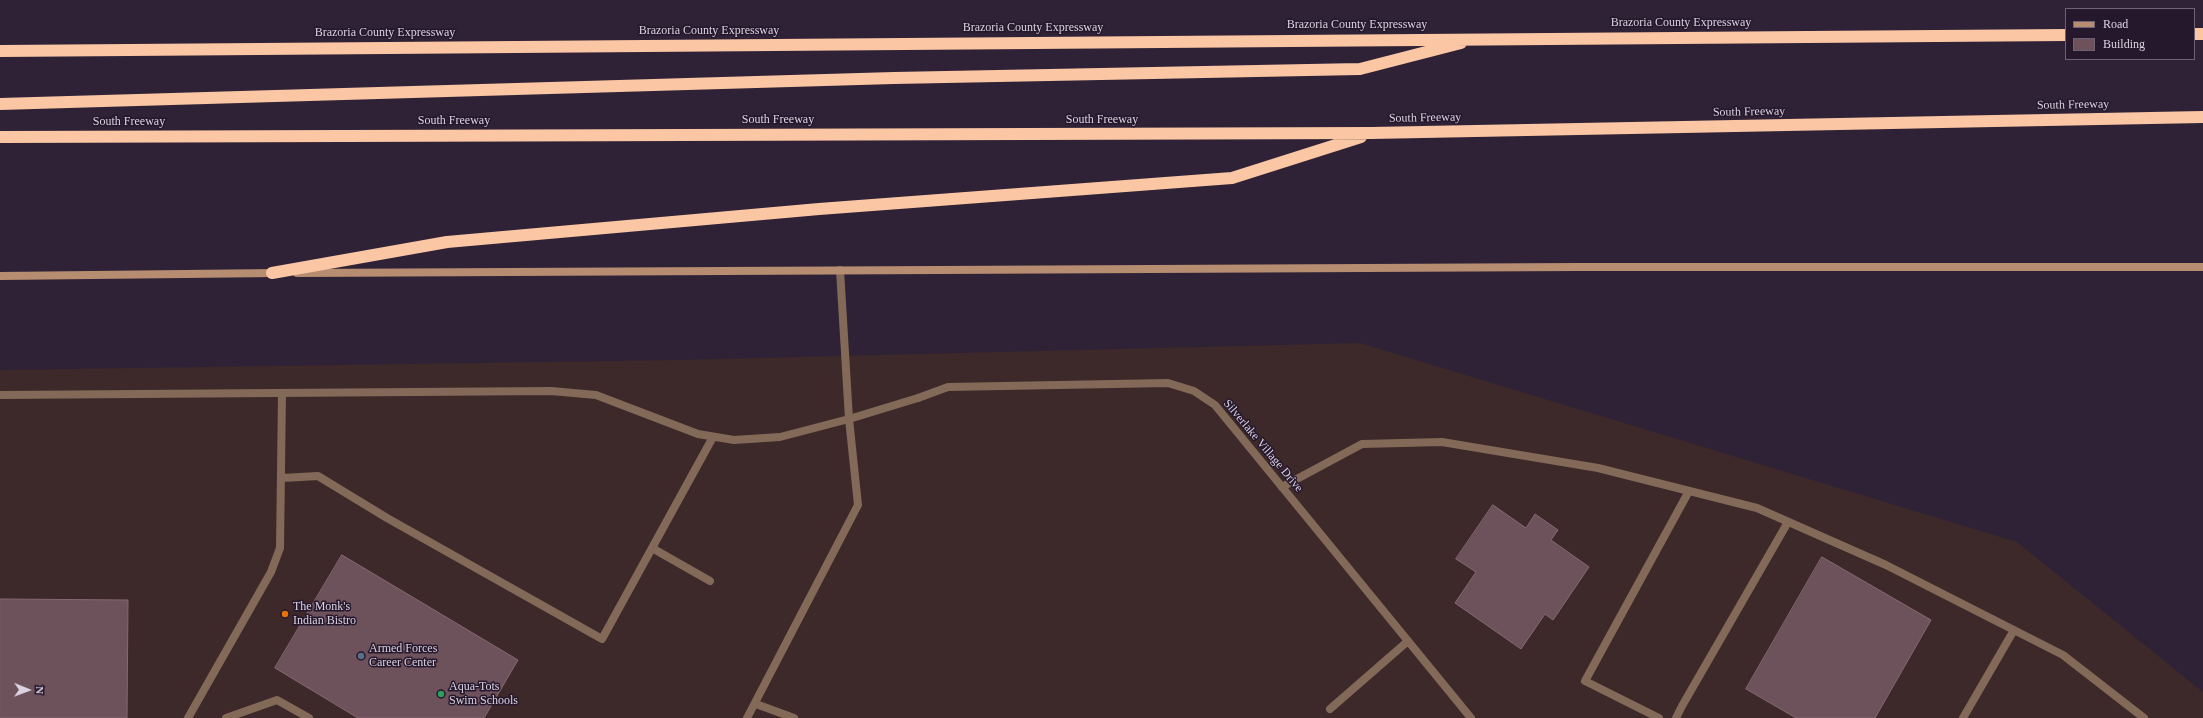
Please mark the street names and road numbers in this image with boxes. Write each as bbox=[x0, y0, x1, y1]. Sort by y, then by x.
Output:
street label: Brazoria County Expressway bbox=[1611, 16, 1751, 30]
street label: Brazoria County Expressway bbox=[1287, 18, 1427, 32]
street label: Brazoria County Expressway bbox=[963, 21, 1103, 35]
street label: Brazoria County Expressway bbox=[639, 24, 779, 38]
street label: Brazoria County Expressway bbox=[315, 26, 455, 40]
street label: South Freeway bbox=[2037, 97, 2109, 113]
street label: South Freeway bbox=[1713, 104, 1785, 120]
street label: South Freeway bbox=[1389, 110, 1461, 126]
street label: South Freeway bbox=[742, 113, 814, 127]
street label: South Freeway bbox=[1066, 113, 1138, 127]
street label: South Freeway bbox=[418, 114, 490, 128]
street label: South Freeway bbox=[93, 115, 165, 129]
street label: Silverlake Village Drive bbox=[1220, 397, 1306, 495]

